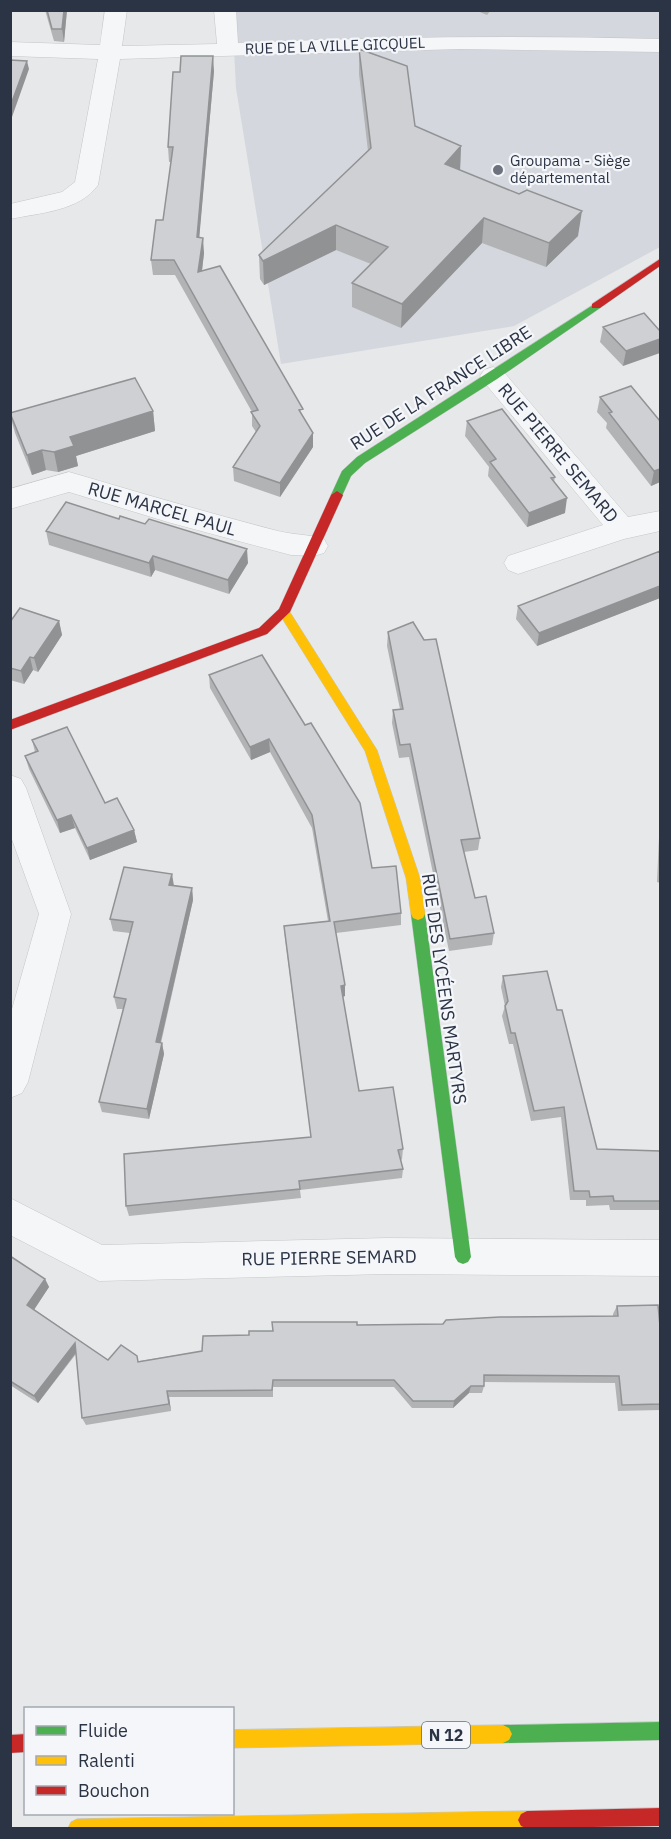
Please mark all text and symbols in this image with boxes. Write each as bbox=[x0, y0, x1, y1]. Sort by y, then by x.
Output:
street label: RUE DE LA VILLE GICQUEL bbox=[245, 33, 426, 58]
place label: Groupama - Siège départemental bbox=[510, 151, 630, 187]
marker: Groupama - Siège départemental bbox=[491, 163, 505, 177]
street label: RUE DE LA FRANCE LIBRE bbox=[346, 320, 536, 455]
street label: RUE PIERRE SEMARD bbox=[493, 378, 624, 527]
street label: RUE MARCEL PAUL bbox=[85, 476, 239, 541]
street label: RUE DES LYCÉENS MARTYRS bbox=[417, 872, 472, 1106]
street label: RUE PIERRE SEMARD bbox=[241, 1244, 417, 1271]
legend bbox=[24, 1707, 234, 1815]
text: Fluide bbox=[78, 1719, 128, 1742]
road number: N 12 bbox=[422, 1722, 470, 1748]
text: Ralenti bbox=[78, 1749, 135, 1772]
text: Bouchon bbox=[78, 1779, 150, 1802]

